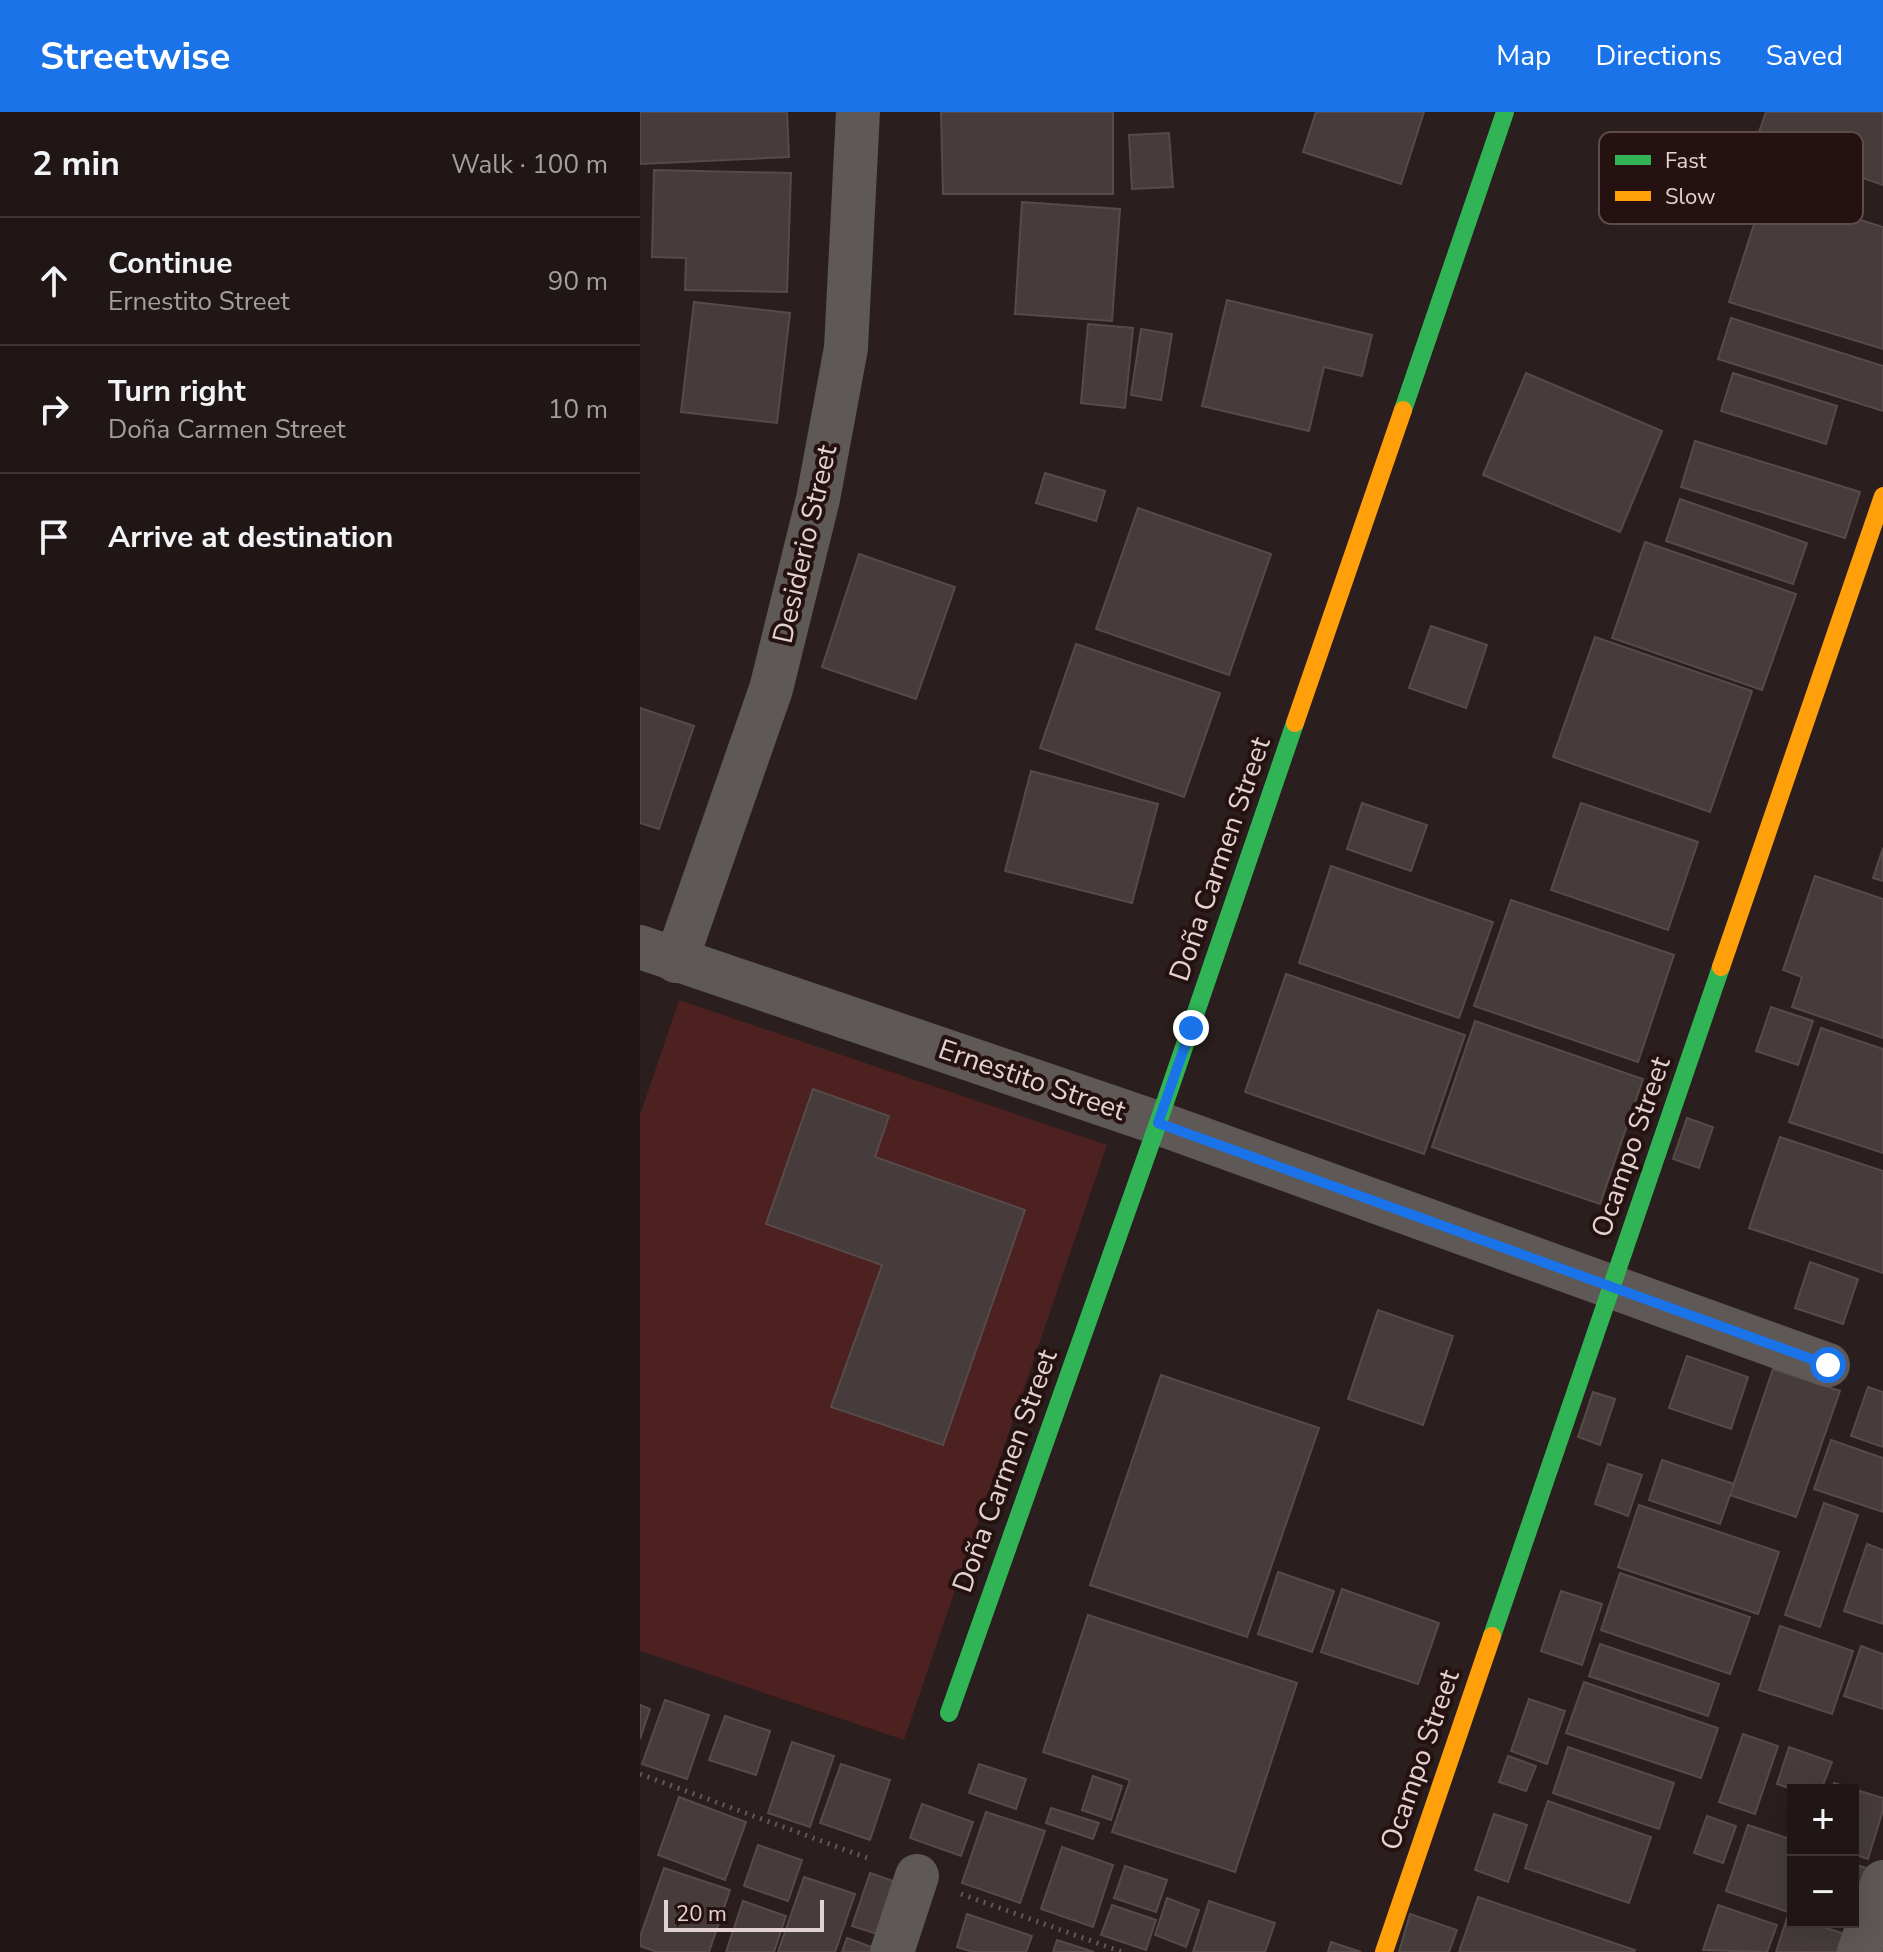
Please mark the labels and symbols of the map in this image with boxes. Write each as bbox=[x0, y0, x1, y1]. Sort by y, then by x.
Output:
legend bbox=[1599, 132, 1863, 224]
text: Fast bbox=[1665, 146, 1707, 176]
text: Slow bbox=[1665, 182, 1716, 212]
street label: Desiderio Street bbox=[764, 441, 846, 647]
street label: Doña Carmen Street bbox=[1160, 732, 1280, 986]
route end bbox=[1173, 1010, 1209, 1046]
street label: Ernestito Street bbox=[933, 1030, 1131, 1130]
street label: Ocampo Street bbox=[1582, 1051, 1680, 1242]
street label: Doña Carmen Street bbox=[943, 1344, 1067, 1598]
route start bbox=[1810, 1347, 1846, 1383]
street label: Ocampo Street bbox=[1371, 1664, 1469, 1855]
scale bar bbox=[664, 1896, 824, 1932]

